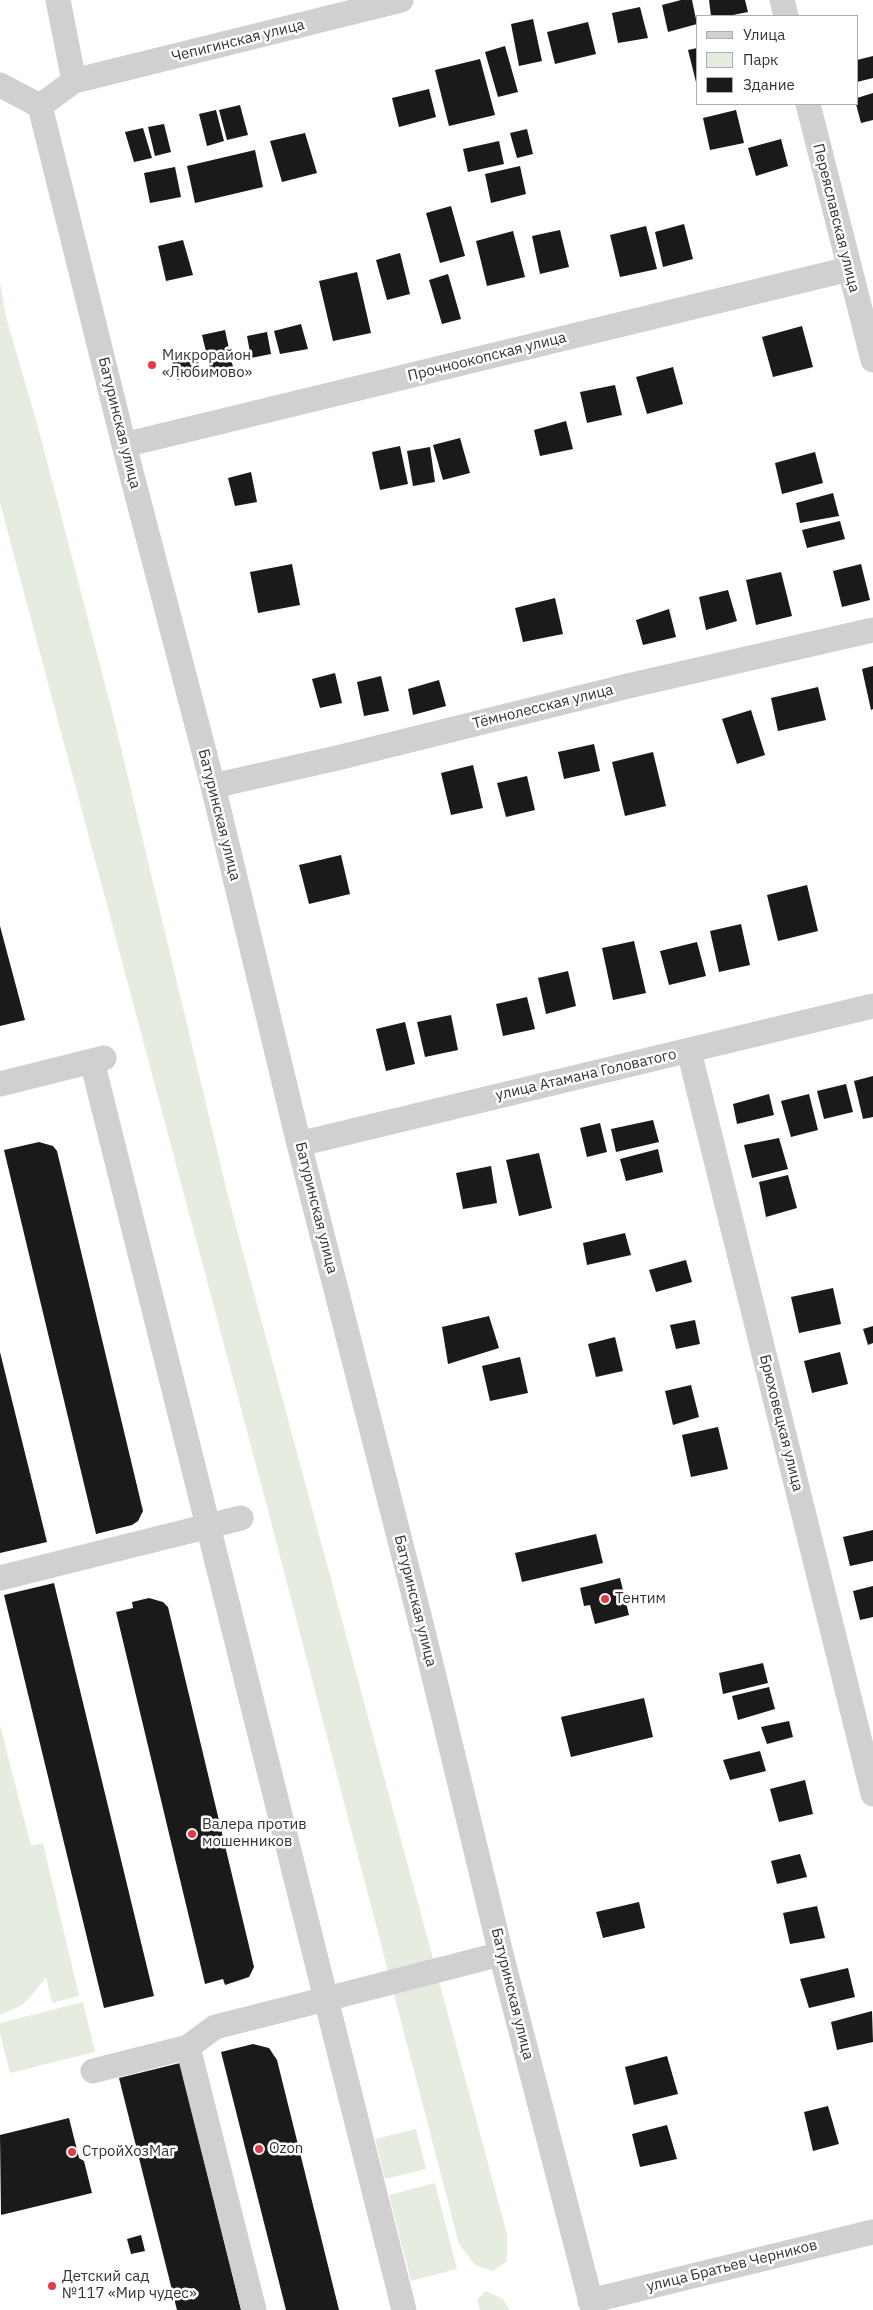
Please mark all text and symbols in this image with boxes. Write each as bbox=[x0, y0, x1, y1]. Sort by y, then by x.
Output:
legend bbox=[696, 15, 858, 105]
street label: Чепигинская улица bbox=[170, 16, 306, 66]
text: Улица bbox=[743, 25, 785, 44]
text: Парк bbox=[743, 50, 778, 69]
text: Здание bbox=[743, 75, 795, 94]
street label: Переяславская улица bbox=[809, 142, 863, 294]
street label: Прочноокопская улица bbox=[406, 329, 568, 385]
place label: Микрорайон «Любимово» bbox=[162, 347, 252, 382]
street label: Батуринская улица bbox=[94, 355, 144, 491]
marker: Микрорайон «Любимово» bbox=[146, 359, 158, 371]
street label: Тёмнолесская улица bbox=[471, 681, 615, 733]
street label: Батуринская улица bbox=[194, 747, 244, 883]
street label: улица Атамана Головатого bbox=[494, 1045, 678, 1105]
street label: Батуринская улица bbox=[291, 1140, 341, 1276]
street label: Брюховецкая улица bbox=[755, 1353, 807, 1493]
street label: Батуринская улица bbox=[390, 1533, 440, 1669]
place label: Тентим bbox=[615, 1590, 666, 1608]
marker: Тентим bbox=[599, 1593, 611, 1605]
place label: Валера против мошенников bbox=[202, 1816, 307, 1851]
marker: Валера против мошенников bbox=[186, 1828, 198, 1840]
street label: Батуринская улица bbox=[487, 1926, 537, 2062]
place label: Ozon bbox=[269, 2140, 303, 2158]
place label: СтройХозМаг bbox=[82, 2143, 176, 2161]
marker: Ozon bbox=[253, 2143, 265, 2155]
marker: СтройХозМаг bbox=[66, 2146, 78, 2158]
street label: улица Братьев Черников bbox=[645, 2236, 819, 2296]
place label: Детский сад №117 «Мир чудес» bbox=[62, 2268, 197, 2303]
marker: Детский сад №117 «Мир чудес» bbox=[46, 2280, 58, 2292]

